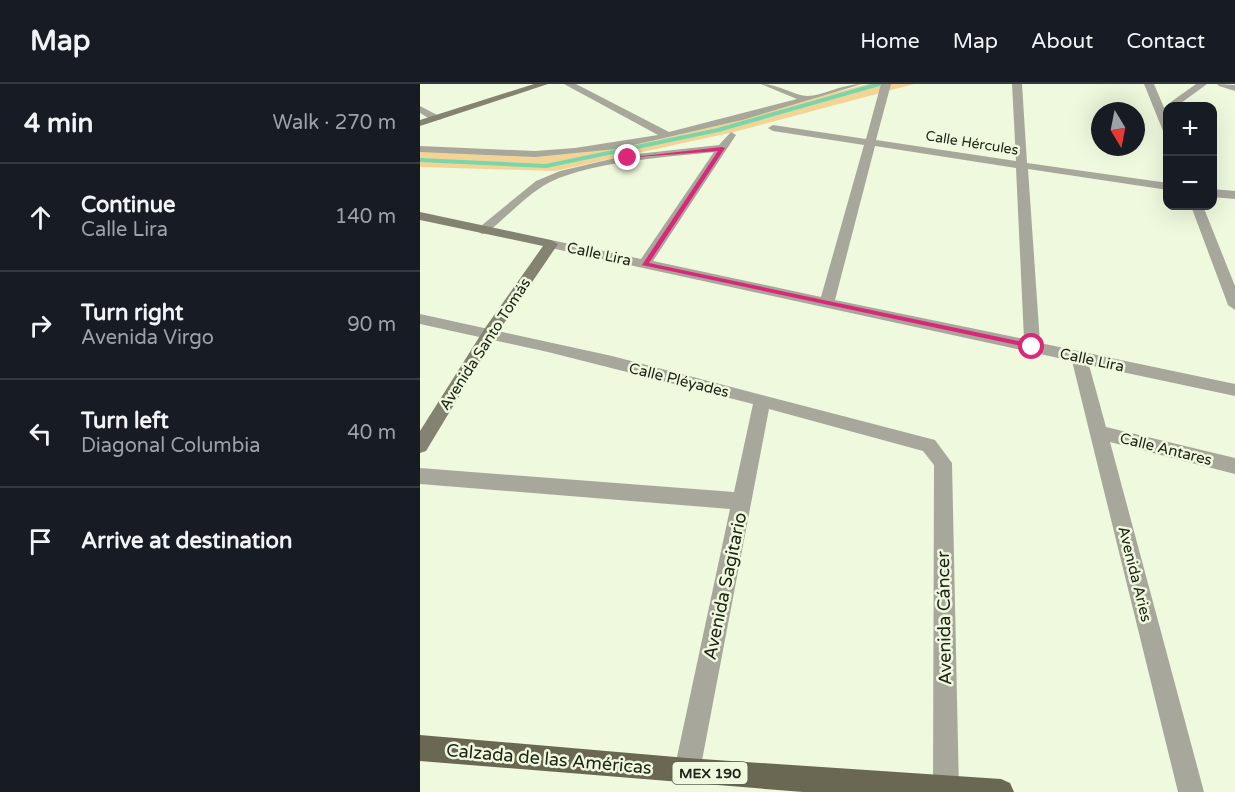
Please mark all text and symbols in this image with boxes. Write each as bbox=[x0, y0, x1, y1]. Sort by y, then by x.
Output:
text: Map bbox=[30, 24, 90, 58]
text: Home bbox=[860, 29, 920, 54]
text: Map bbox=[953, 29, 998, 54]
text: About bbox=[1031, 29, 1093, 54]
text: Contact bbox=[1126, 29, 1205, 54]
north arrow bbox=[1091, 102, 1145, 156]
map controls bbox=[1163, 102, 1217, 210]
button: + bbox=[1163, 102, 1217, 156]
text: 4 min bbox=[24, 108, 93, 139]
text: Walk · 270 m bbox=[273, 111, 396, 135]
street label: Calle Hércules bbox=[924, 127, 1020, 159]
route end bbox=[614, 144, 640, 170]
button: − bbox=[1163, 156, 1217, 210]
text: Continue bbox=[81, 192, 176, 218]
icon: ahead bbox=[24, 201, 57, 234]
text: 140 m bbox=[335, 205, 396, 229]
text: Calle Lira bbox=[81, 218, 168, 242]
street label: Calle Lira bbox=[565, 238, 633, 270]
street label: Avenida Santo Tomás bbox=[436, 275, 534, 413]
text: Turn right bbox=[81, 300, 183, 326]
icon: right bbox=[24, 309, 57, 342]
text: 90 m bbox=[347, 313, 396, 337]
text: Avenida Virgo bbox=[81, 326, 214, 350]
route start bbox=[1018, 333, 1044, 359]
street label: Calle Lira bbox=[1058, 344, 1126, 376]
street label: Calle Pléyades bbox=[627, 359, 731, 401]
text: Turn left bbox=[81, 408, 169, 434]
icon: left bbox=[24, 417, 57, 450]
text: 40 m bbox=[347, 421, 396, 445]
street label: Calle Antares bbox=[1118, 429, 1214, 469]
text: Diagonal Columbia bbox=[81, 434, 261, 458]
street label: Avenida Sagitario bbox=[699, 510, 751, 662]
street label: Avenida Aries bbox=[1114, 524, 1156, 624]
icon: arrive bbox=[24, 525, 57, 558]
text: Arrive at destination bbox=[81, 528, 292, 554]
street label: Avenida Cáncer bbox=[932, 551, 956, 685]
street label: Calzada de las Américas bbox=[445, 739, 653, 779]
road number: MEX 190 bbox=[672, 762, 748, 784]

